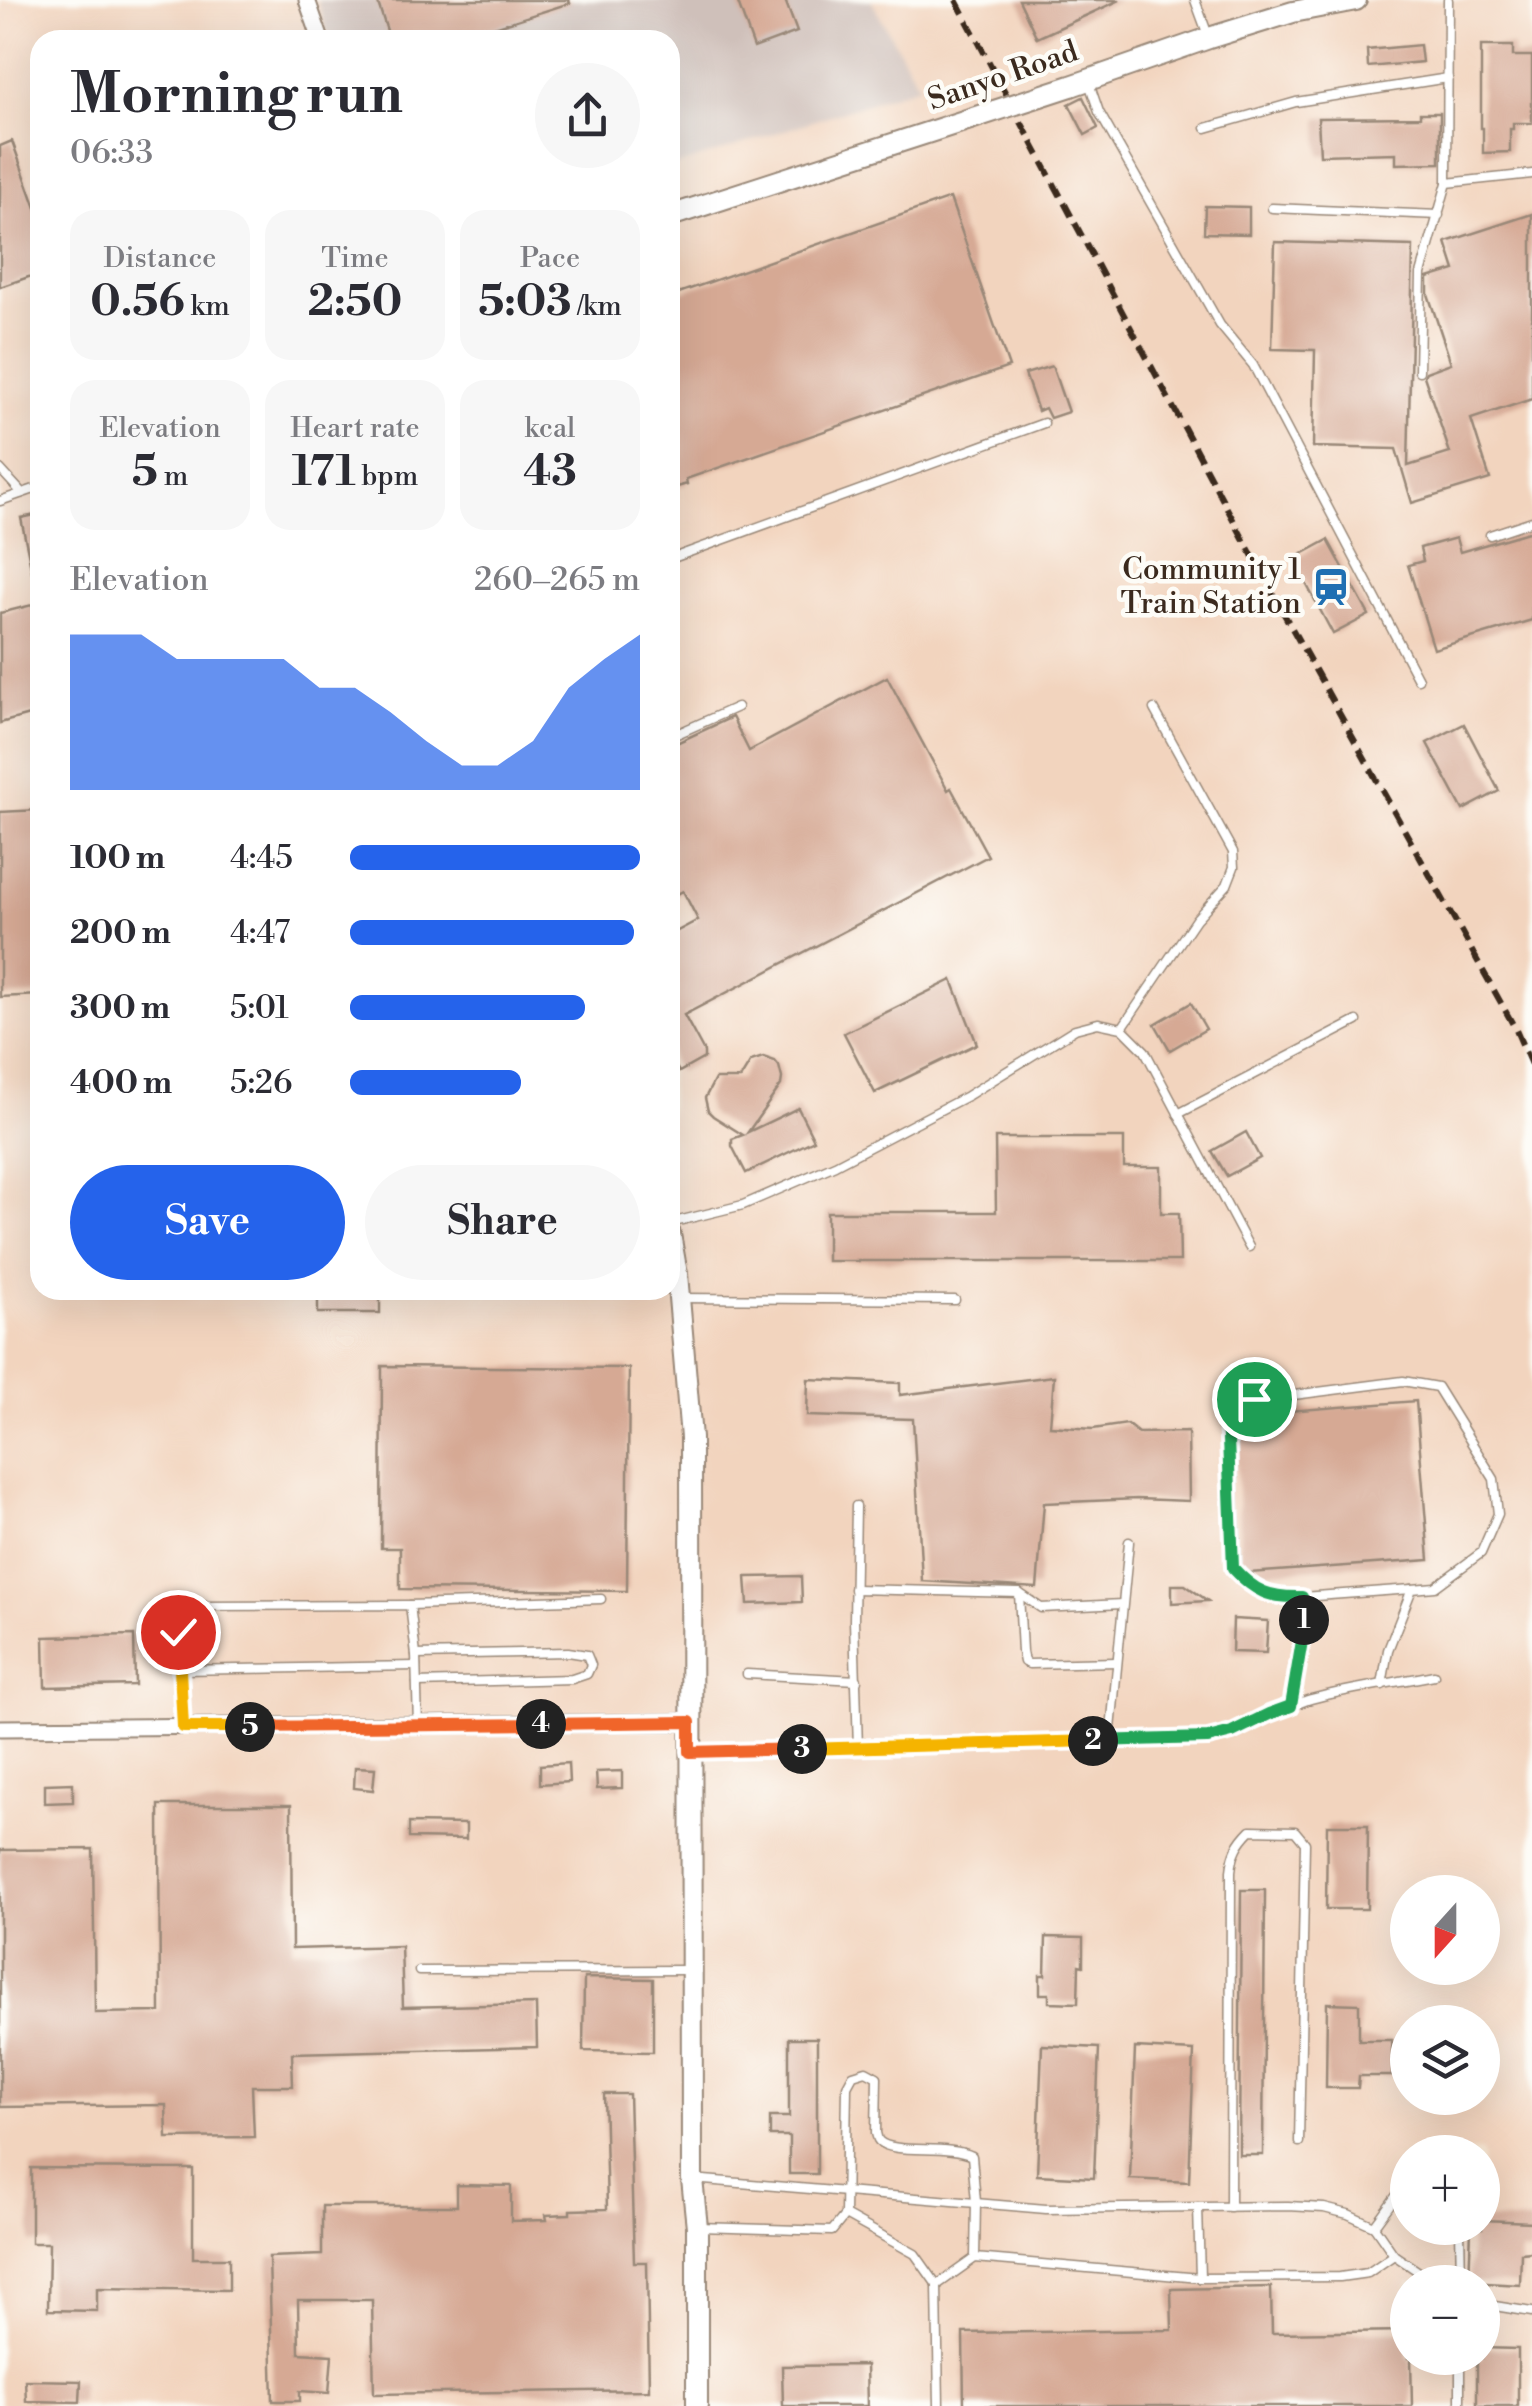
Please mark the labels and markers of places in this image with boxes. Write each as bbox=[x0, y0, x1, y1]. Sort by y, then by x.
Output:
place label: Community 1 Train Station bbox=[1120, 551, 1301, 623]
station icon: Community 1 Train Station bbox=[1310, 566, 1352, 608]
pin bbox=[1212, 1357, 1297, 1442]
pin bbox=[136, 1590, 221, 1675]
pin: 1 bbox=[1279, 1595, 1329, 1645]
pin: 4 bbox=[516, 1699, 566, 1749]
pin: 5 bbox=[225, 1702, 275, 1752]
pin: 2 bbox=[1068, 1716, 1118, 1766]
pin: 3 bbox=[777, 1724, 827, 1774]

